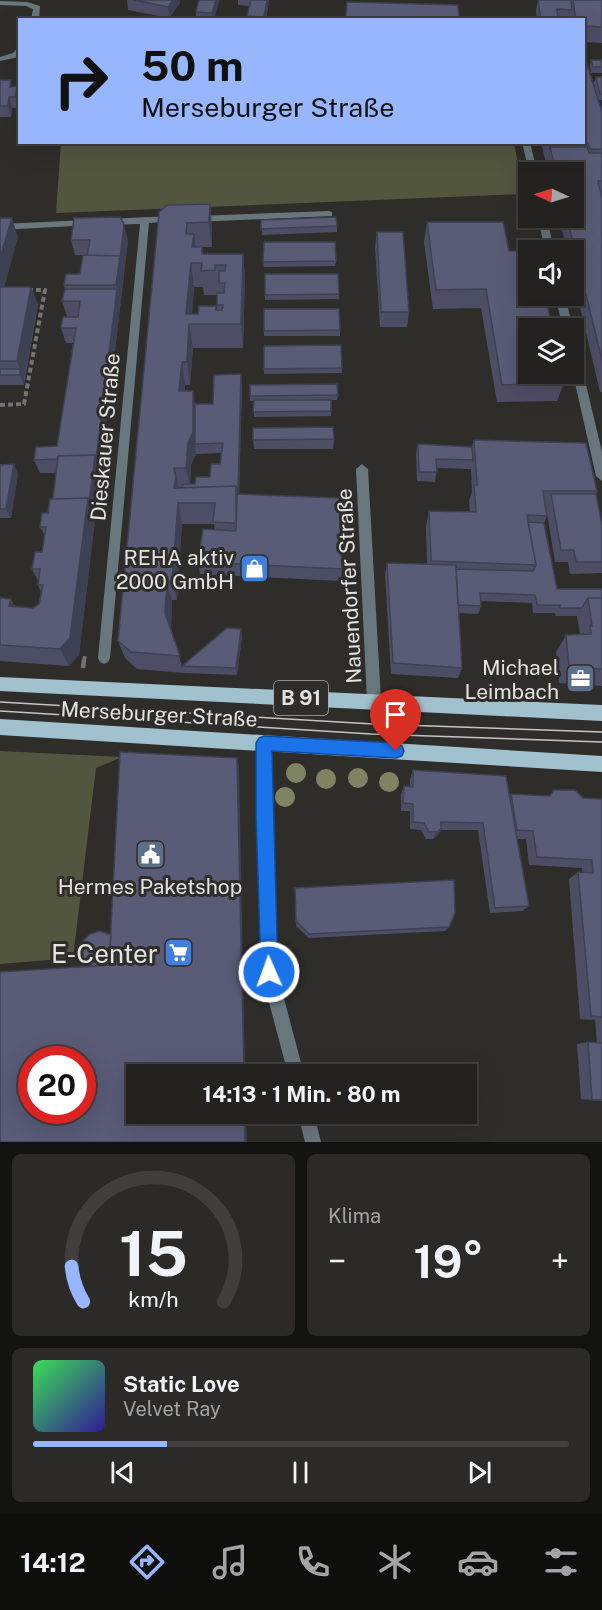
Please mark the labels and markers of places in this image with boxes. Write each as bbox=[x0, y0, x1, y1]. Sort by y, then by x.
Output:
place label: REHA aktiv 2000 GmbH bbox=[116, 545, 234, 594]
shop icon: REHA aktiv 2000 GmbH bbox=[239, 553, 271, 585]
place label: Michael Leimbach bbox=[465, 655, 559, 704]
office icon: Michael Leimbach bbox=[564, 663, 596, 695]
pin bbox=[370, 689, 421, 751]
public building icon: Hermes Paketshop bbox=[134, 839, 166, 871]
place label: Hermes Paketshop bbox=[58, 874, 242, 899]
supermarket icon: E-Center bbox=[163, 937, 195, 969]
place label: E-Center bbox=[51, 938, 158, 969]

